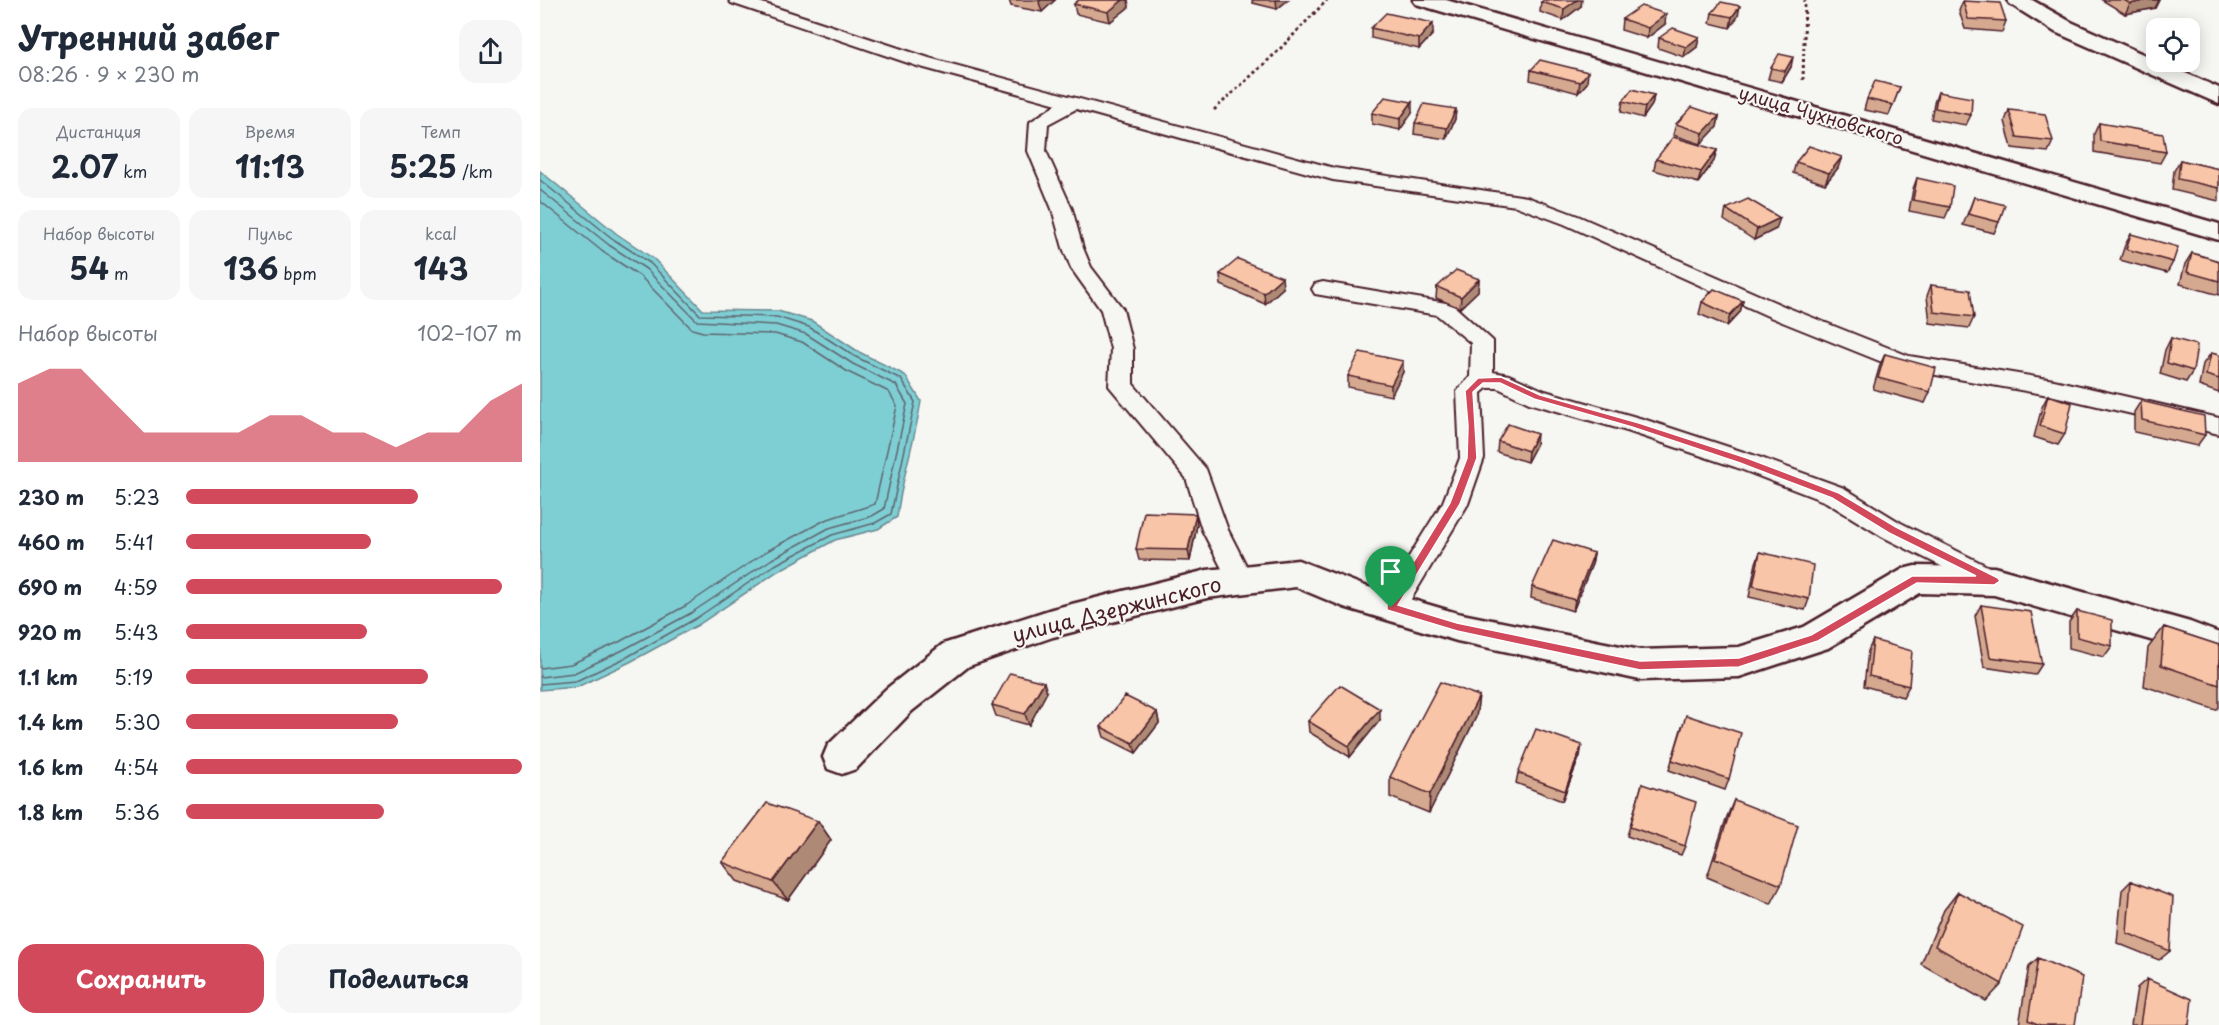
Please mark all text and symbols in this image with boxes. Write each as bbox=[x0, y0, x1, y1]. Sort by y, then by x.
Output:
text: Утренний забег bbox=[18, 11, 279, 61]
map controls bbox=[2146, 18, 2200, 72]
button: locate bbox=[2146, 18, 2200, 72]
button: share bbox=[459, 20, 522, 83]
text: 08:26 · 9 × 230 m bbox=[18, 59, 199, 89]
street label: улица Чухновского bbox=[1736, 78, 1907, 151]
text: Дистанция bbox=[57, 119, 141, 143]
text: Время bbox=[244, 119, 296, 143]
text: Темп bbox=[421, 119, 461, 143]
text: 2.07 bbox=[51, 143, 118, 188]
text: 11:13 bbox=[235, 143, 305, 188]
text: 5:25 bbox=[389, 143, 457, 188]
text: km bbox=[118, 159, 147, 183]
text: /km bbox=[457, 159, 493, 183]
text: Набор высоты bbox=[43, 221, 155, 245]
text: Пульс bbox=[247, 221, 293, 245]
text: kcal bbox=[425, 221, 457, 245]
text: 54 bbox=[69, 245, 109, 290]
text: 136 bbox=[223, 245, 278, 290]
text: 143 bbox=[414, 245, 468, 290]
text: m bbox=[109, 261, 129, 285]
text: bpm bbox=[278, 261, 317, 285]
text: Набор высоты bbox=[18, 318, 158, 348]
text: 102–107 m bbox=[417, 318, 522, 348]
text: 230 m bbox=[18, 482, 84, 512]
text: 5:23 bbox=[114, 482, 160, 512]
text: 460 m bbox=[18, 527, 85, 557]
text: 5:41 bbox=[114, 527, 154, 557]
pin bbox=[1365, 546, 1416, 608]
icon: arrive bbox=[1374, 555, 1407, 588]
street label: улица Дзержинского bbox=[1008, 567, 1225, 650]
text: 690 m bbox=[18, 572, 82, 602]
text: 4:59 bbox=[114, 572, 158, 602]
text: 920 m bbox=[18, 617, 82, 647]
text: 5:43 bbox=[114, 617, 158, 647]
text: 1.1 km bbox=[18, 662, 78, 692]
text: 5:19 bbox=[114, 662, 153, 692]
text: 1.4 km bbox=[18, 707, 84, 737]
text: 5:30 bbox=[114, 707, 160, 737]
text: 1.6 km bbox=[18, 752, 83, 782]
text: 4:54 bbox=[114, 752, 159, 782]
text: 1.8 km bbox=[18, 797, 83, 827]
text: 5:36 bbox=[114, 797, 160, 827]
button: Сохранить bbox=[18, 944, 264, 1013]
button: Поделиться bbox=[276, 944, 522, 1013]

